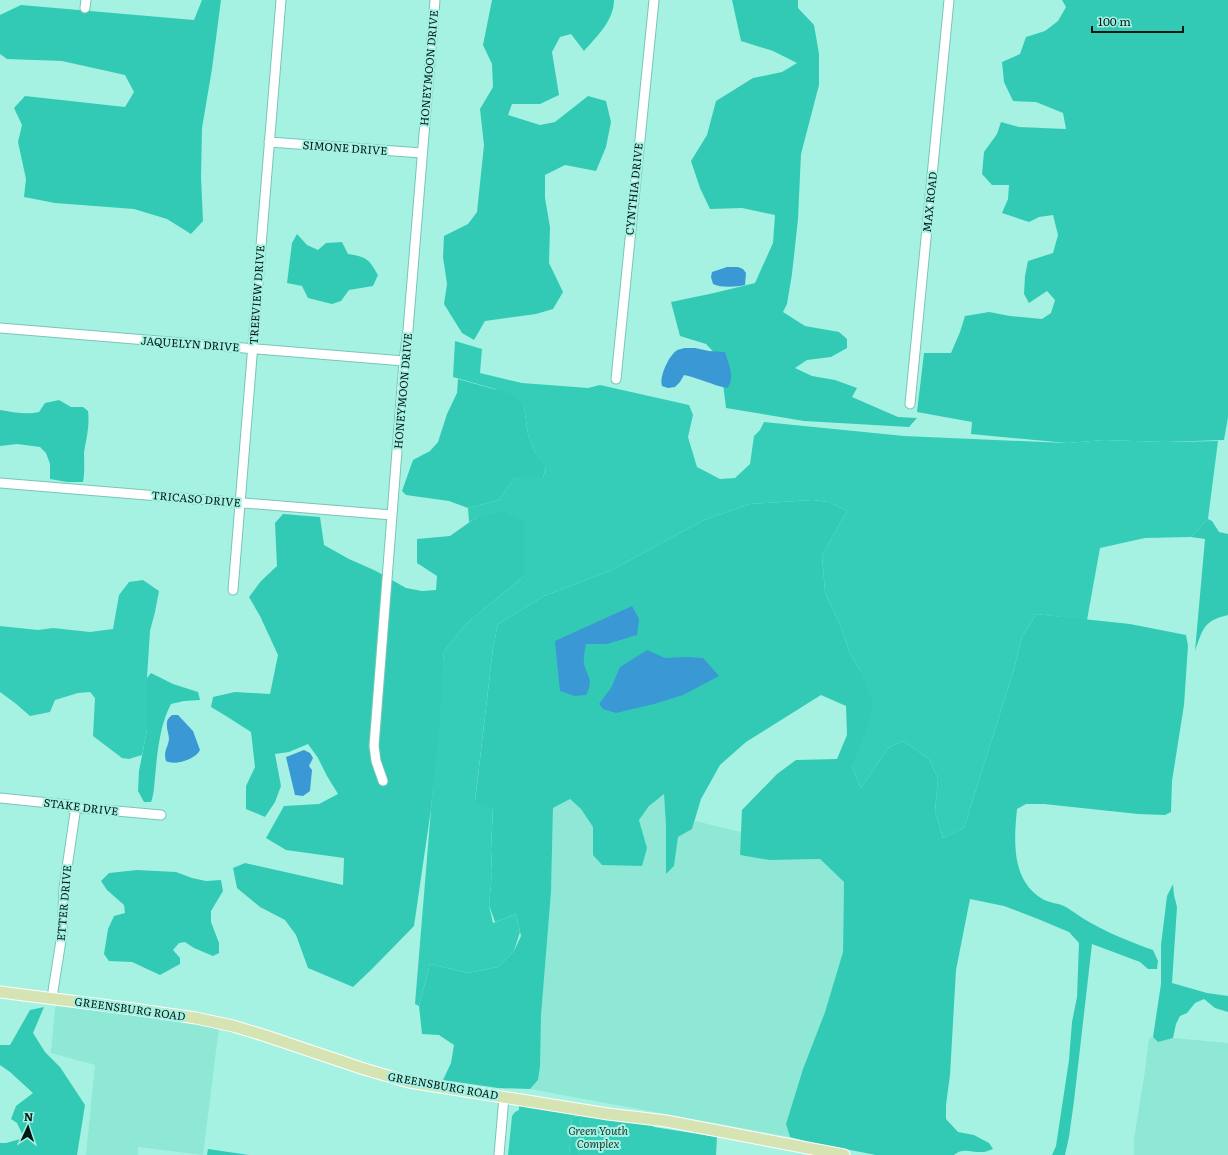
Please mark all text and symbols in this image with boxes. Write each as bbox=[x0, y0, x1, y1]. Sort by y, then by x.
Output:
scale bar bbox=[1092, 8, 1183, 34]
street label: HONEYMOON DRIVE bbox=[415, 9, 441, 127]
text: 100 m bbox=[1098, 12, 1131, 30]
street label: SIMONE DRIVE bbox=[302, 136, 388, 158]
street label: CYNTHIA DRIVE bbox=[620, 142, 646, 236]
street label: MAX ROAD bbox=[918, 171, 940, 233]
street label: TREEVIEW DRIVE bbox=[245, 245, 267, 345]
street label: JAQUELYN DRIVE bbox=[140, 332, 240, 354]
street label: HONEYMOON DRIVE bbox=[389, 332, 415, 450]
street label: TRICASO DRIVE bbox=[151, 486, 241, 510]
street label: STAKE DRIVE bbox=[43, 793, 119, 819]
street label: ETTER DRIVE bbox=[52, 864, 74, 942]
street label: GREENSBURG ROAD bbox=[74, 992, 187, 1024]
street label: GREENSBURG ROAD bbox=[387, 1067, 500, 1103]
north arrow bbox=[8, 1107, 48, 1147]
text: N bbox=[24, 1108, 34, 1124]
park label: Green Youth Complex bbox=[568, 1122, 628, 1151]

